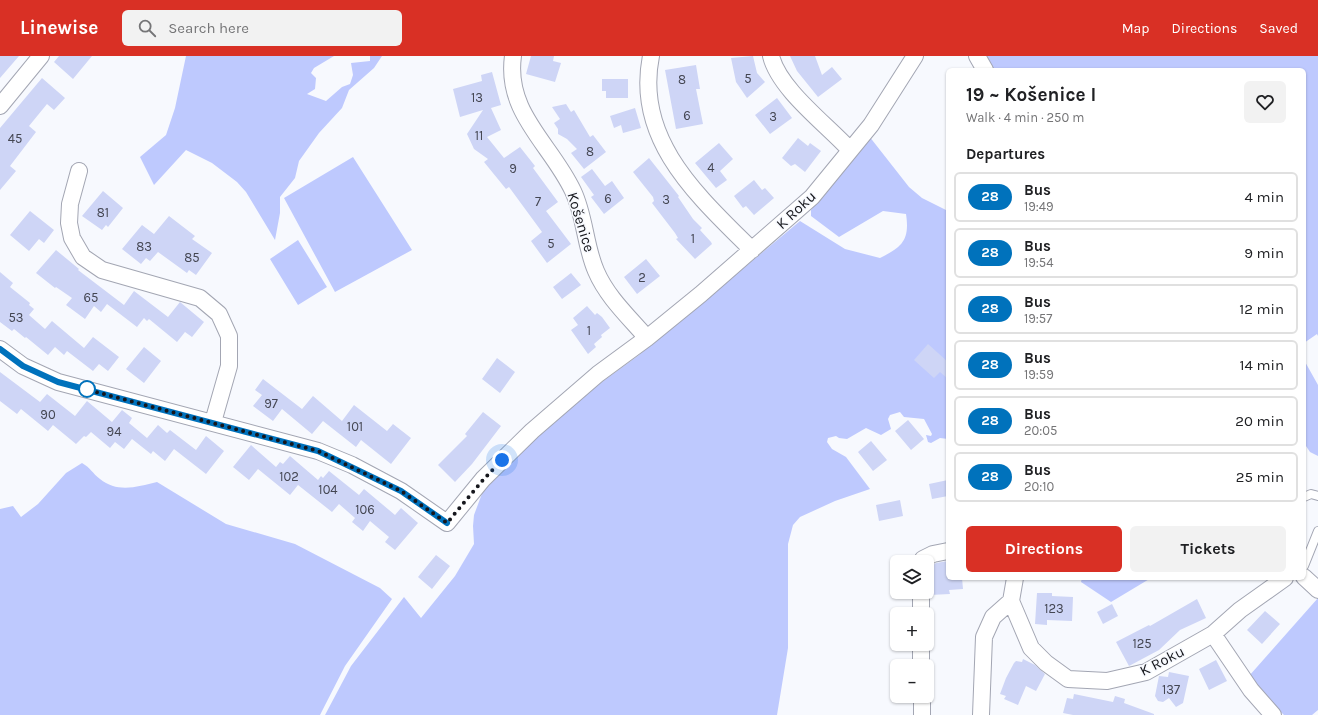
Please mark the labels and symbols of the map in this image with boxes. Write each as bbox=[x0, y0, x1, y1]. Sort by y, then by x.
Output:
house number: 5 bbox=[744, 71, 752, 86]
house number: 8 bbox=[678, 72, 686, 87]
house number: 13 bbox=[471, 90, 483, 105]
house number: 6 bbox=[683, 108, 691, 123]
house number: 3 bbox=[769, 109, 777, 124]
house number: 11 bbox=[475, 128, 483, 143]
house number: 45 bbox=[8, 131, 22, 146]
house number: 8 bbox=[586, 144, 594, 159]
house number: 4 bbox=[707, 160, 715, 175]
house number: 9 bbox=[509, 161, 517, 176]
street label: K Roku bbox=[772, 187, 820, 233]
street label: Košenice bbox=[563, 190, 599, 254]
house number: 6 bbox=[604, 191, 612, 206]
house number: 3 bbox=[662, 192, 670, 207]
house number: 7 bbox=[535, 194, 541, 209]
house number: 81 bbox=[97, 205, 109, 220]
house number: 1 bbox=[691, 231, 695, 246]
house number: 5 bbox=[547, 236, 555, 251]
house number: 83 bbox=[136, 239, 152, 254]
house number: 85 bbox=[184, 250, 200, 265]
house number: 2 bbox=[638, 270, 646, 285]
house number: 65 bbox=[84, 290, 98, 305]
house number: 53 bbox=[8, 310, 24, 325]
house number: 1 bbox=[587, 323, 591, 338]
unlabelled marker bbox=[78, 380, 96, 398]
house number: 97 bbox=[264, 396, 278, 411]
house number: 90 bbox=[40, 407, 56, 422]
house number: 101 bbox=[347, 419, 363, 434]
house number: 94 bbox=[107, 424, 121, 439]
your location bbox=[492, 450, 512, 470]
house number: 102 bbox=[279, 469, 299, 484]
house number: 104 bbox=[318, 482, 338, 497]
house number: 106 bbox=[355, 502, 375, 517]
house number: 123 bbox=[1044, 601, 1064, 616]
house number: 125 bbox=[1132, 636, 1152, 651]
street label: K Roku bbox=[1137, 642, 1187, 680]
house number: 137 bbox=[1162, 682, 1180, 697]

